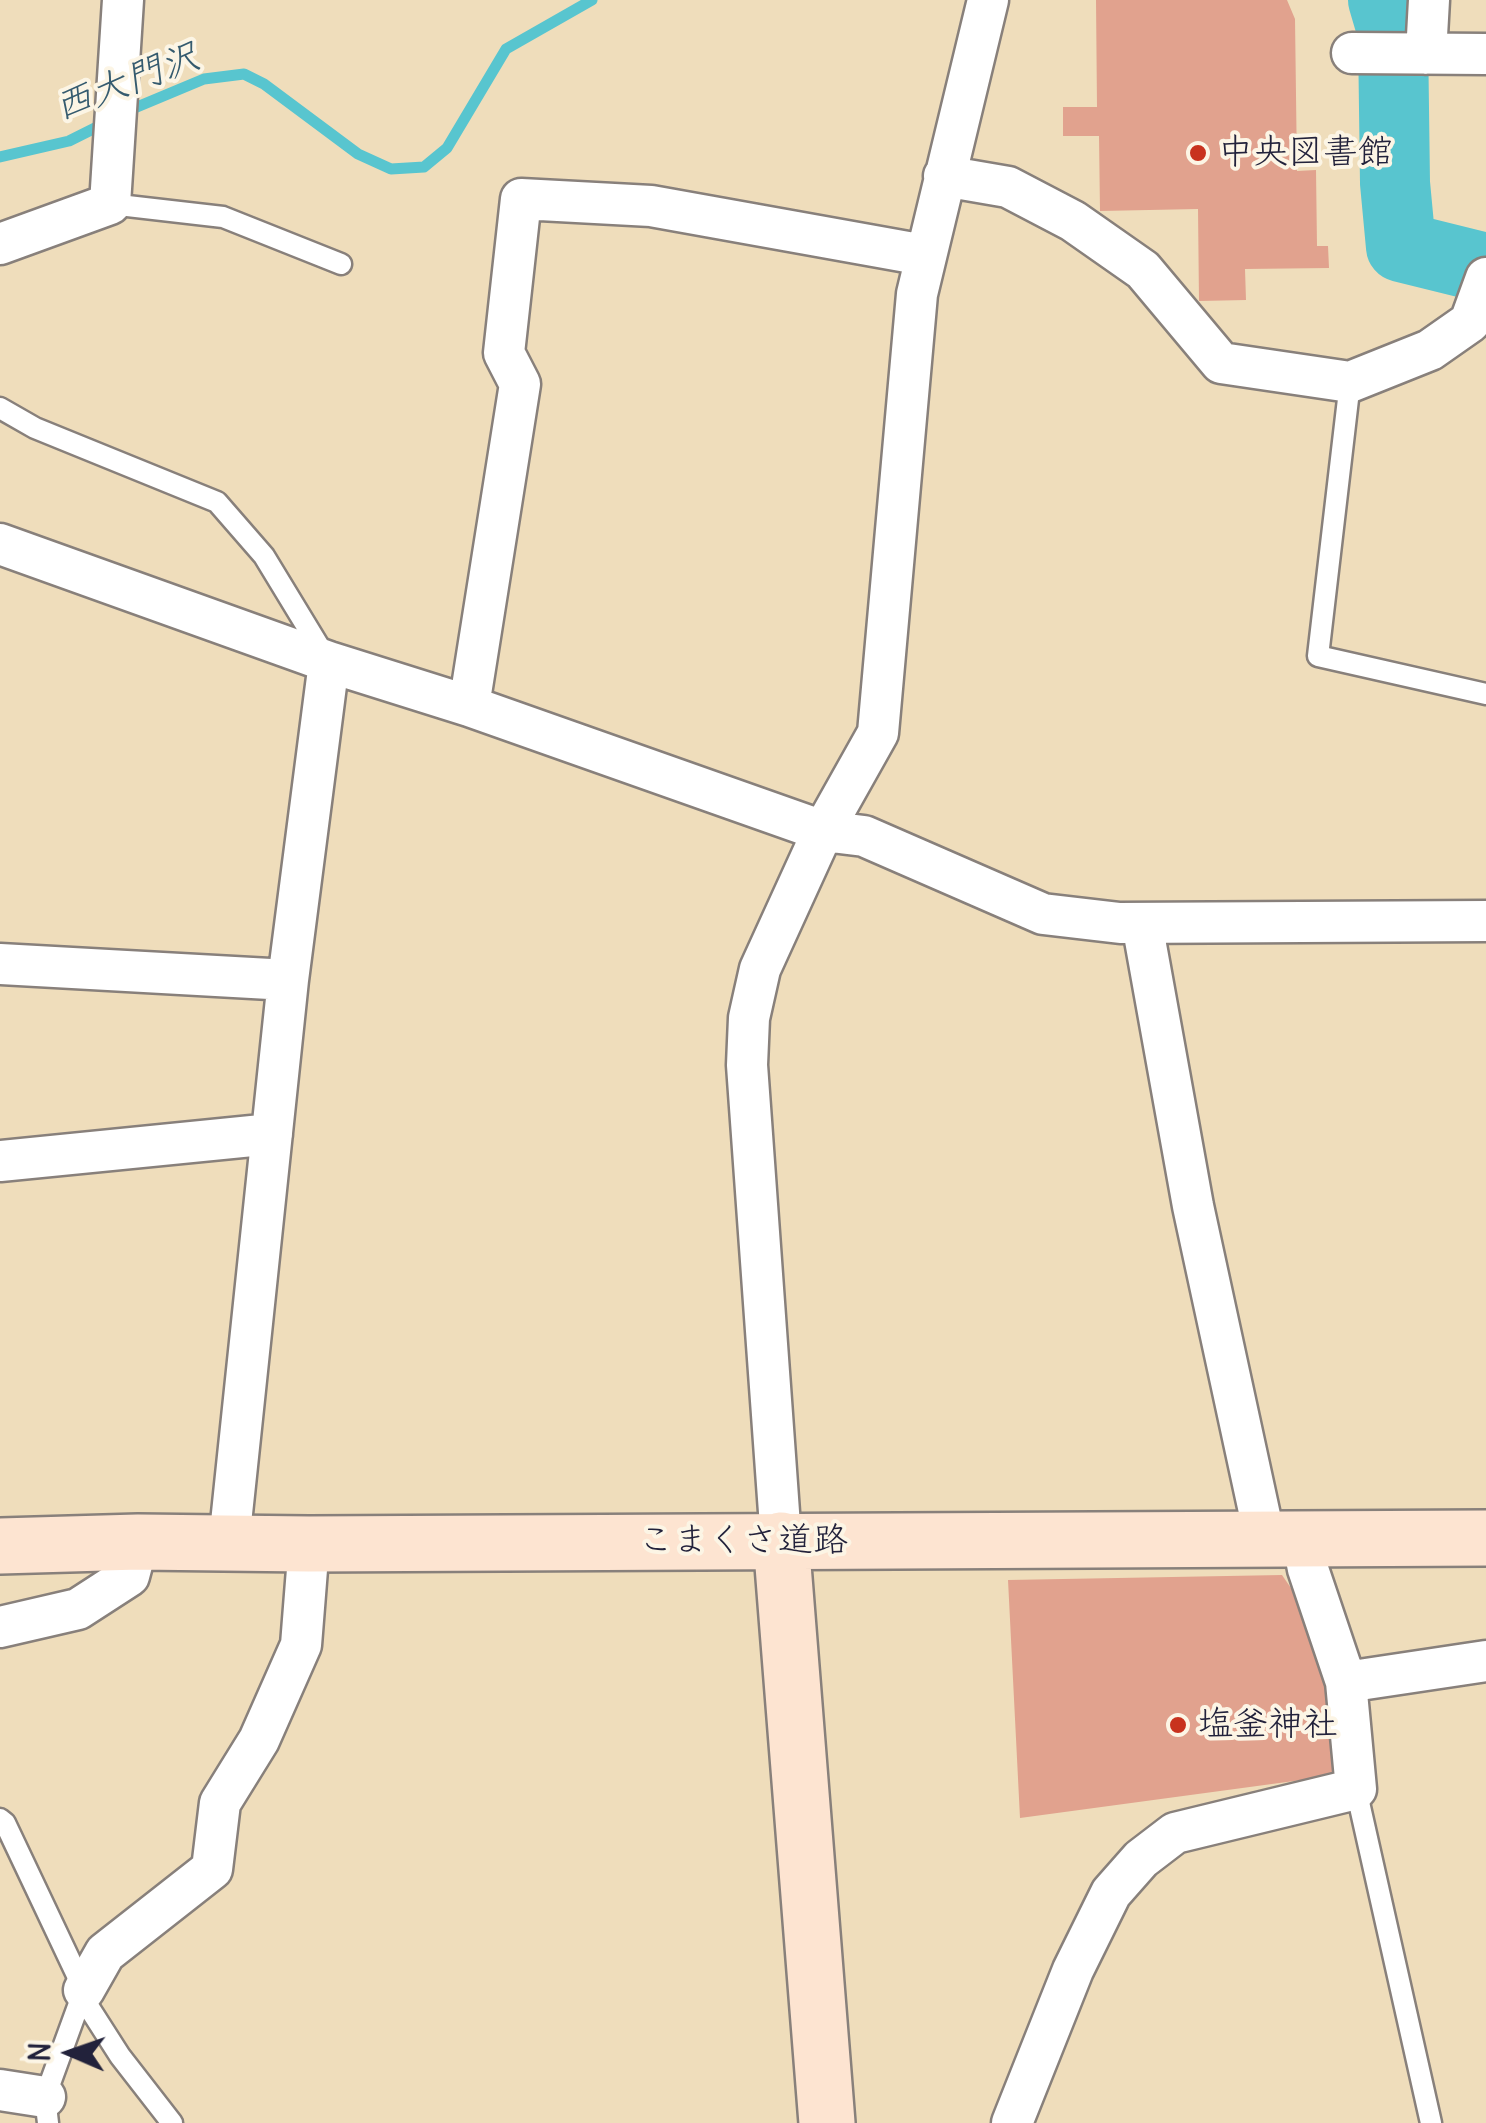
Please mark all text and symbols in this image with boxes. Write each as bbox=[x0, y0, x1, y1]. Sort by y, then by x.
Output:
water label: 西大門沢 bbox=[48, 34, 206, 132]
place label: 中央図書館 bbox=[1218, 132, 1393, 174]
marker: 中央図書館 bbox=[1187, 142, 1209, 164]
street label: こまくさ道路 bbox=[638, 1520, 848, 1562]
place label: 塩釜神社 bbox=[1198, 1704, 1338, 1746]
marker: 塩釜神社 bbox=[1167, 1714, 1189, 1736]
north arrow bbox=[20, 2003, 120, 2103]
text: N bbox=[22, 2042, 58, 2062]

